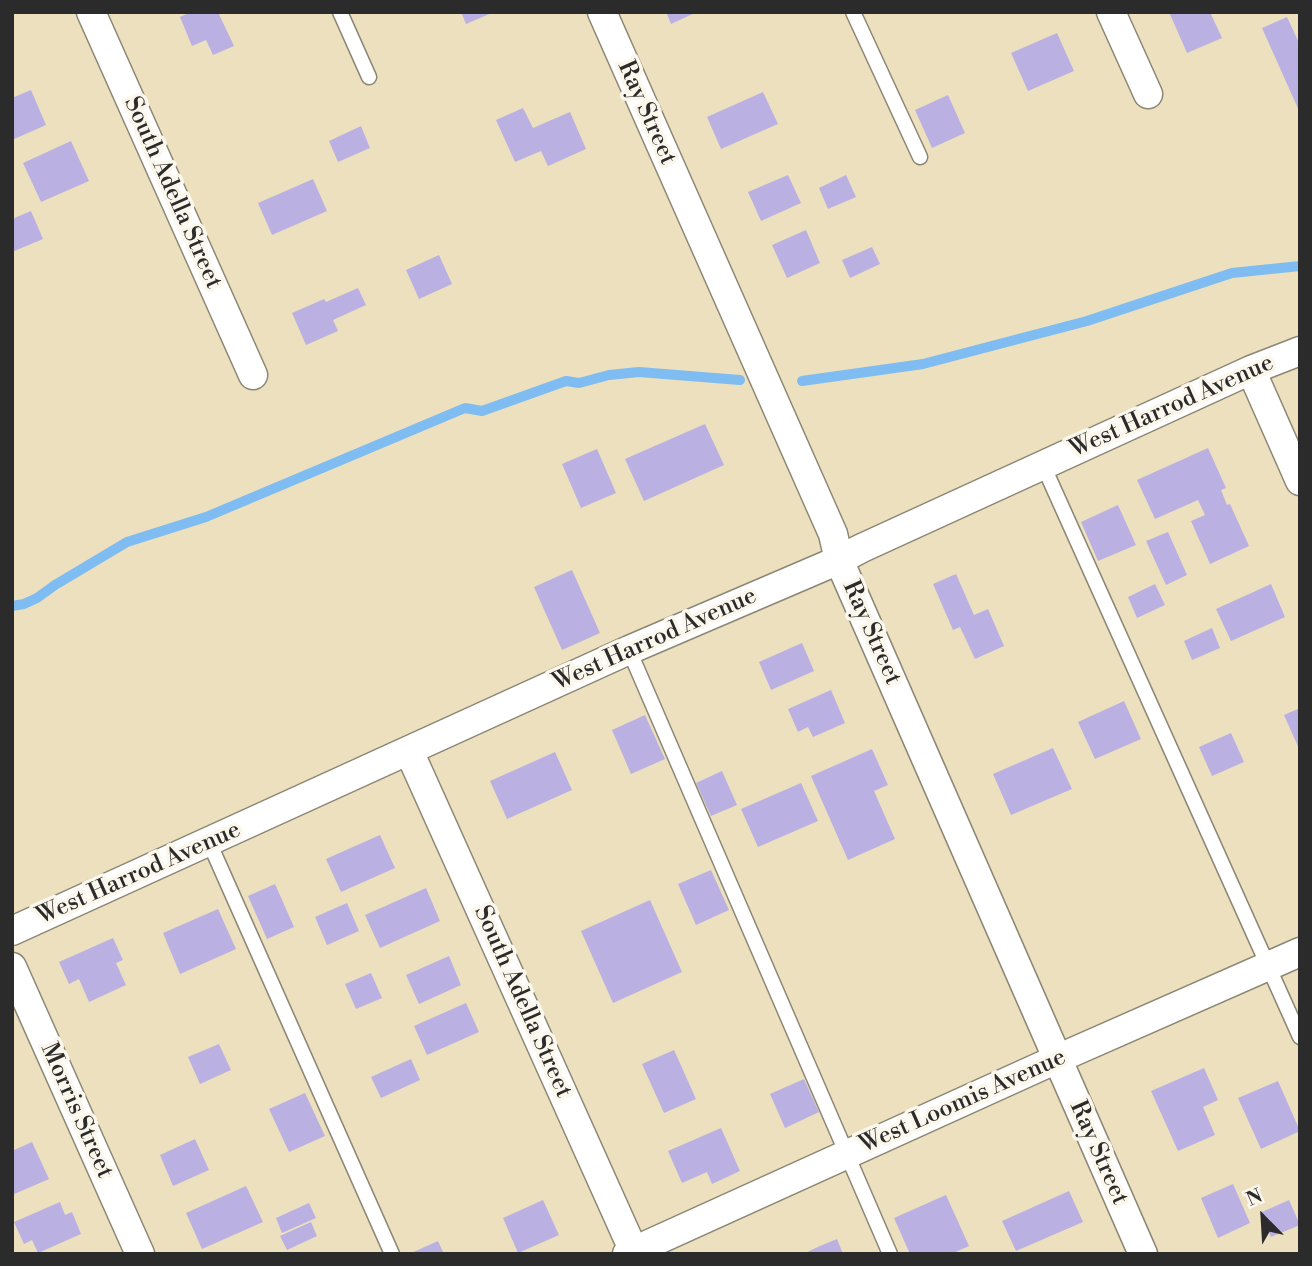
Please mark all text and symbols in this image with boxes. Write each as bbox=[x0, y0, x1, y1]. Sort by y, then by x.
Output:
street label: Ray Street bbox=[610, 56, 682, 170]
street label: South Adella Street bbox=[117, 92, 227, 294]
street label: West Harrod Avenue bbox=[1066, 349, 1278, 465]
street label: Ray Street bbox=[835, 576, 907, 690]
street label: West Harrod Avenue bbox=[549, 582, 761, 698]
street label: West Harrod Avenue bbox=[33, 816, 245, 932]
street label: South Adella Street bbox=[467, 901, 577, 1103]
street label: Morris Street bbox=[33, 1039, 119, 1183]
street label: West Loomis Avenue bbox=[855, 1044, 1071, 1160]
street label: Ray Street bbox=[1062, 1096, 1134, 1210]
north arrow bbox=[1228, 1182, 1298, 1252]
text: N bbox=[1243, 1184, 1266, 1212]

